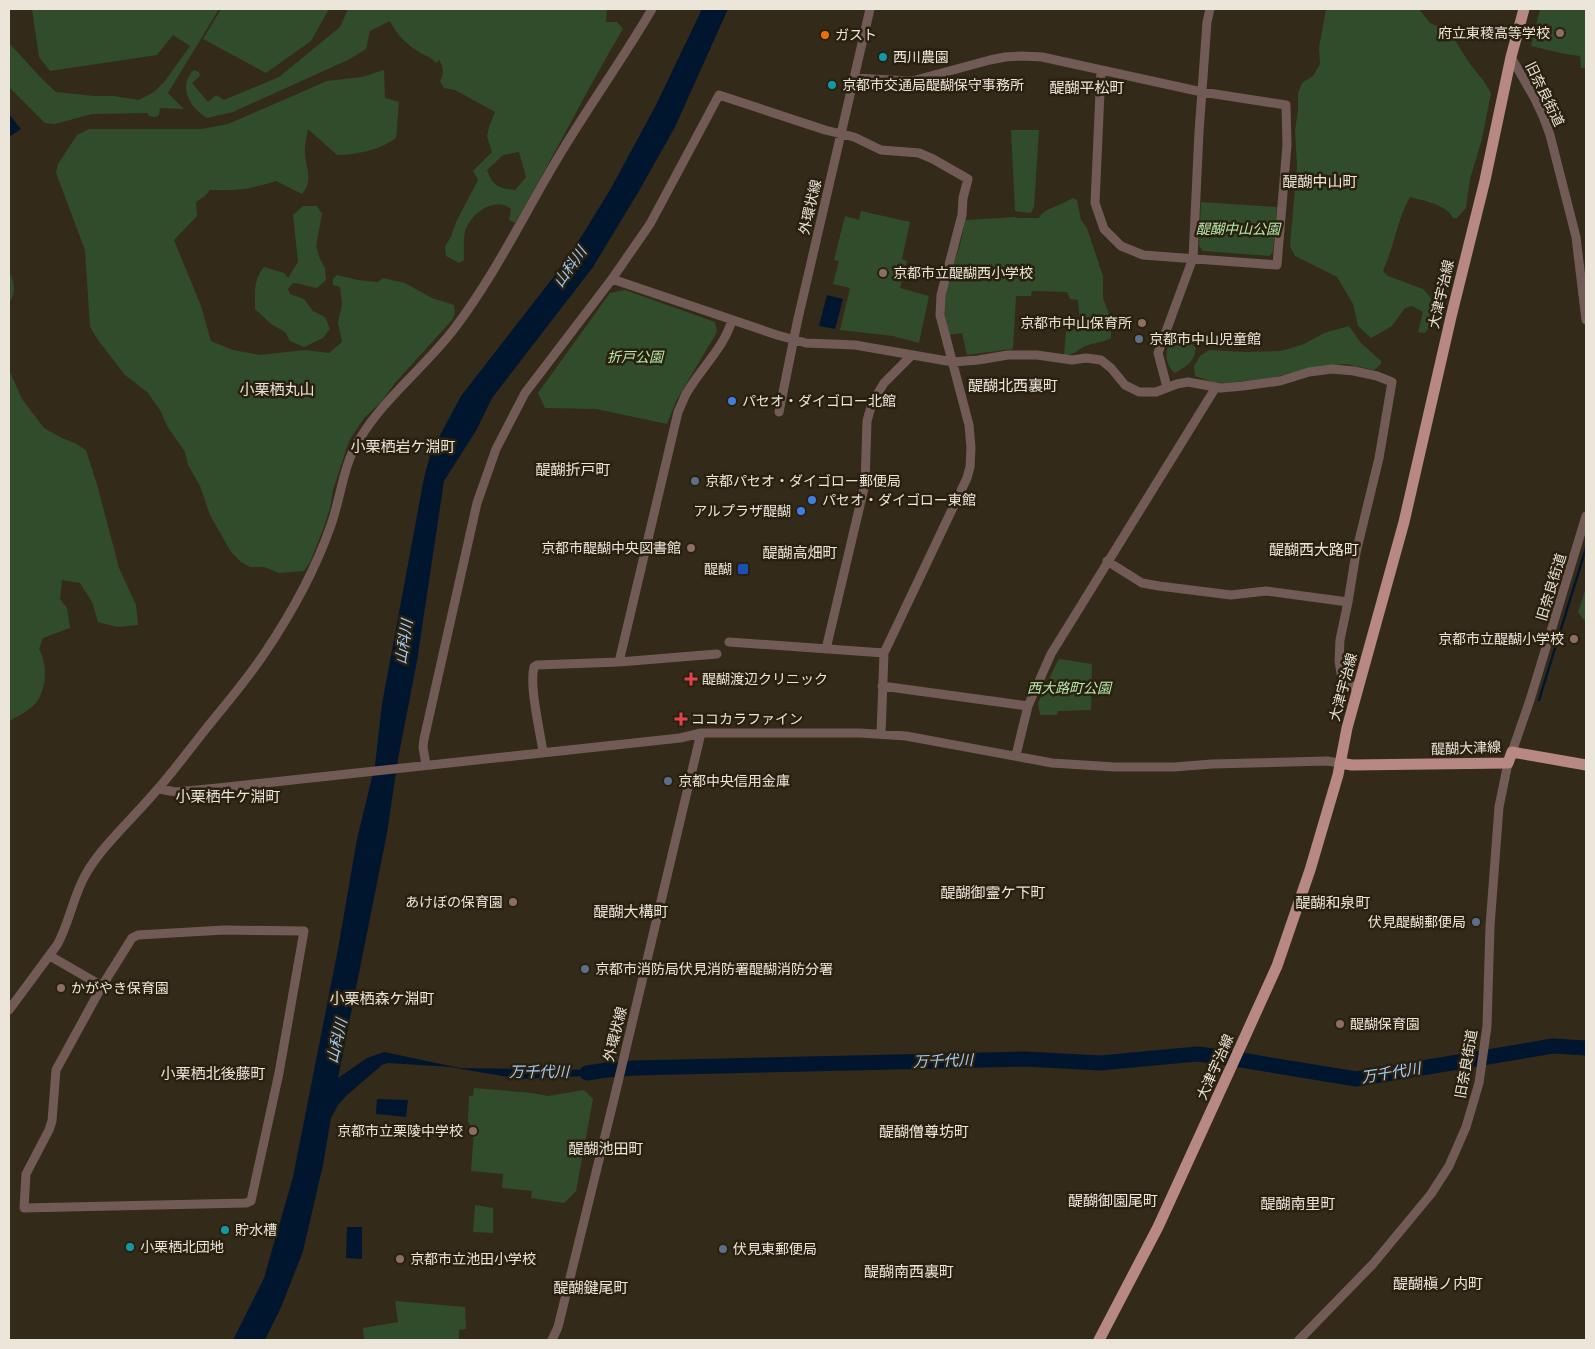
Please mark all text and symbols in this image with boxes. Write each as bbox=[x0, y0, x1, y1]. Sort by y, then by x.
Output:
place label: 府立東稜高等学校 bbox=[1438, 24, 1550, 42]
place label: ガスト bbox=[835, 26, 877, 44]
marker: 府立東稜高等学校 bbox=[1554, 27, 1566, 39]
marker: ガスト bbox=[819, 29, 831, 41]
place label: 西川農園 bbox=[893, 48, 949, 66]
marker: 西川農園 bbox=[877, 51, 889, 63]
street label: 旧奈良街道 bbox=[1522, 59, 1568, 129]
place label: 京都市交通局醍醐保守事務所 bbox=[842, 76, 1024, 94]
district label: 醍醐平松町 bbox=[1049, 78, 1125, 97]
marker: 京都市交通局醍醐保守事務所 bbox=[826, 79, 838, 91]
district label: 醍醐中山町 bbox=[1282, 172, 1358, 191]
street label: 外環状線 bbox=[795, 178, 825, 236]
park label: 醍醐中山公園 bbox=[1196, 220, 1282, 238]
water label: 山科川 bbox=[549, 241, 591, 291]
street label: 大津宇治線 bbox=[1424, 258, 1458, 330]
place label: 京都市立醍醐西小学校 bbox=[893, 264, 1033, 282]
marker: 京都市立醍醐西小学校 bbox=[877, 267, 889, 279]
place label: 京都市中山保育所 bbox=[1020, 314, 1132, 332]
marker: 京都市中山保育所 bbox=[1136, 317, 1148, 329]
place label: 京都市中山児童館 bbox=[1149, 330, 1261, 348]
marker: 京都市中山児童館 bbox=[1133, 333, 1145, 345]
park label: 折戸公園 bbox=[607, 348, 665, 366]
district label: 醍醐北西裏町 bbox=[968, 376, 1058, 395]
district label: 小栗栖丸山 bbox=[239, 380, 315, 399]
place label: パセオ・ダイゴロー北館 bbox=[742, 392, 896, 410]
marker: パセオ・ダイゴロー北館 bbox=[726, 395, 738, 407]
district label: 小栗栖岩ケ淵町 bbox=[350, 437, 456, 456]
district label: 醍醐折戸町 bbox=[535, 460, 611, 479]
place label: 京都パセオ・ダイゴロー郵便局 bbox=[705, 472, 901, 490]
marker: 京都パセオ・ダイゴロー郵便局 bbox=[689, 475, 701, 487]
place label: パセオ・ダイゴロー東館 bbox=[822, 491, 976, 509]
marker: パセオ・ダイゴロー東館 bbox=[806, 494, 818, 506]
place label: アルプラザ醍醐 bbox=[693, 502, 791, 520]
marker: アルプラザ醍醐 bbox=[795, 505, 807, 517]
place label: 京都市醍醐中央図書館 bbox=[541, 539, 681, 557]
district label: 醍醐西大路町 bbox=[1269, 540, 1359, 559]
marker: 京都市醍醐中央図書館 bbox=[685, 542, 697, 554]
district label: 醍醐高畑町 bbox=[762, 543, 838, 562]
street label: 旧奈良街道 bbox=[1532, 551, 1570, 623]
place label: 醍醐 bbox=[704, 560, 732, 578]
marker: 醍醐 bbox=[736, 562, 750, 576]
water label: 山科川 bbox=[391, 616, 417, 666]
place label: 京都市立醍醐小学校 bbox=[1438, 630, 1564, 648]
marker: 京都市立醍醐小学校 bbox=[1568, 633, 1580, 645]
street label: 大津宇治線 bbox=[1325, 651, 1361, 723]
place label: 醍醐渡辺クリニック bbox=[702, 670, 828, 688]
marker: 醍醐渡辺クリニック bbox=[684, 672, 698, 686]
park label: 西大路町公園 bbox=[1027, 679, 1113, 697]
place label: ココカラファイン bbox=[691, 710, 803, 728]
marker: ココカラファイン bbox=[675, 713, 687, 725]
street label: 醍醐大津線 bbox=[1431, 738, 1501, 758]
place label: 京都中央信用金庫 bbox=[678, 772, 790, 790]
marker: 京都中央信用金庫 bbox=[662, 775, 674, 787]
district label: 小栗栖牛ケ淵町 bbox=[175, 787, 281, 806]
district label: 醍醐御霊ケ下町 bbox=[940, 883, 1046, 902]
place label: あけぼの保育園 bbox=[405, 893, 503, 911]
district label: 醍醐和泉町 bbox=[1295, 893, 1371, 912]
marker: あけぼの保育園 bbox=[507, 896, 519, 908]
district label: 醍醐大構町 bbox=[593, 902, 669, 921]
place label: 伏見醍醐郵便局 bbox=[1368, 913, 1466, 931]
marker: 伏見醍醐郵便局 bbox=[1470, 916, 1482, 928]
place label: 京都市消防局伏見消防署醍醐消防分署 bbox=[595, 960, 833, 978]
marker: 京都市消防局伏見消防署醍醐消防分署 bbox=[579, 963, 591, 975]
place label: かがやき保育園 bbox=[71, 979, 169, 997]
marker: かがやき保育園 bbox=[55, 982, 67, 994]
district label: 小栗栖森ケ淵町 bbox=[329, 989, 435, 1008]
street label: 外環状線 bbox=[599, 1005, 631, 1063]
water label: 山科川 bbox=[322, 1015, 351, 1065]
place label: 醍醐保育園 bbox=[1350, 1015, 1420, 1033]
marker: 醍醐保育園 bbox=[1334, 1018, 1346, 1030]
street label: 旧奈良街道 bbox=[1451, 1028, 1481, 1100]
street label: 大津宇治線 bbox=[1193, 1031, 1237, 1103]
water label: 万千代川 bbox=[913, 1050, 975, 1071]
water label: 万千代川 bbox=[1360, 1058, 1424, 1087]
water label: 万千代川 bbox=[509, 1062, 571, 1081]
district label: 小栗栖北後藤町 bbox=[160, 1064, 266, 1083]
place label: 京都市立栗陵中学校 bbox=[337, 1122, 463, 1140]
district label: 醍醐僧尊坊町 bbox=[879, 1122, 969, 1141]
marker: 京都市立栗陵中学校 bbox=[467, 1125, 479, 1137]
district label: 醍醐池田町 bbox=[568, 1139, 644, 1158]
district label: 醍醐御園尾町 bbox=[1068, 1191, 1158, 1210]
district label: 醍醐南里町 bbox=[1260, 1194, 1336, 1213]
place label: 貯水槽 bbox=[235, 1221, 277, 1239]
marker: 貯水槽 bbox=[219, 1224, 231, 1236]
place label: 小栗栖北団地 bbox=[140, 1238, 224, 1256]
place label: 伏見東郵便局 bbox=[733, 1240, 817, 1258]
marker: 小栗栖北団地 bbox=[124, 1241, 136, 1253]
marker: 伏見東郵便局 bbox=[717, 1243, 729, 1255]
place label: 京都市立池田小学校 bbox=[410, 1250, 536, 1268]
marker: 京都市立池田小学校 bbox=[394, 1253, 406, 1265]
district label: 醍醐南西裏町 bbox=[864, 1262, 954, 1281]
district label: 醍醐槇ノ内町 bbox=[1393, 1274, 1483, 1293]
district label: 醍醐鍵尾町 bbox=[553, 1278, 629, 1297]

